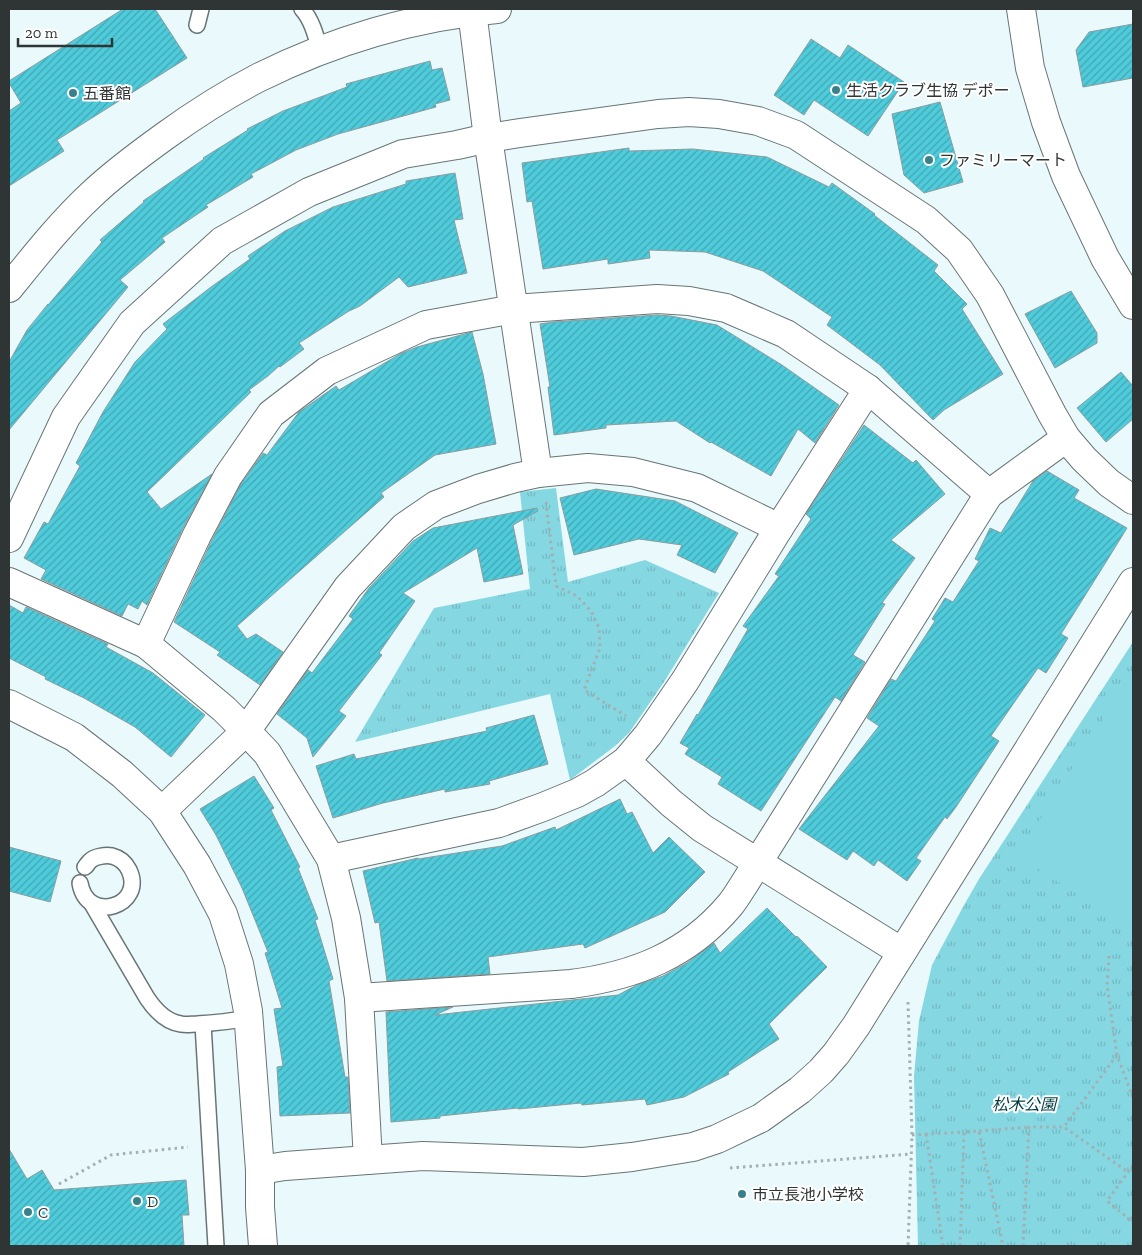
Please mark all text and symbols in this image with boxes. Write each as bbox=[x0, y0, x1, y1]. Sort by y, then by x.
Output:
scale bar bbox=[18, 15, 111, 47]
text: 20 m bbox=[25, 24, 58, 42]
place label: 生活クラブ生協 デポー bbox=[846, 81, 1010, 100]
place label: 五番館 bbox=[83, 84, 131, 103]
marker: 生活クラブ生協 デポー bbox=[830, 84, 842, 96]
marker: 五番館 bbox=[67, 87, 79, 99]
place label: ファミリーマート bbox=[939, 151, 1067, 170]
marker: ファミリーマート bbox=[923, 154, 935, 166]
park label: 松木公園 bbox=[992, 1095, 1058, 1114]
place label: 市立長池小学校 bbox=[752, 1185, 864, 1204]
marker: 市立長池小学校 bbox=[736, 1188, 748, 1200]
place label: D bbox=[147, 1192, 158, 1211]
marker: D bbox=[131, 1195, 143, 1207]
place label: C bbox=[38, 1203, 48, 1222]
marker: C bbox=[22, 1206, 34, 1218]

